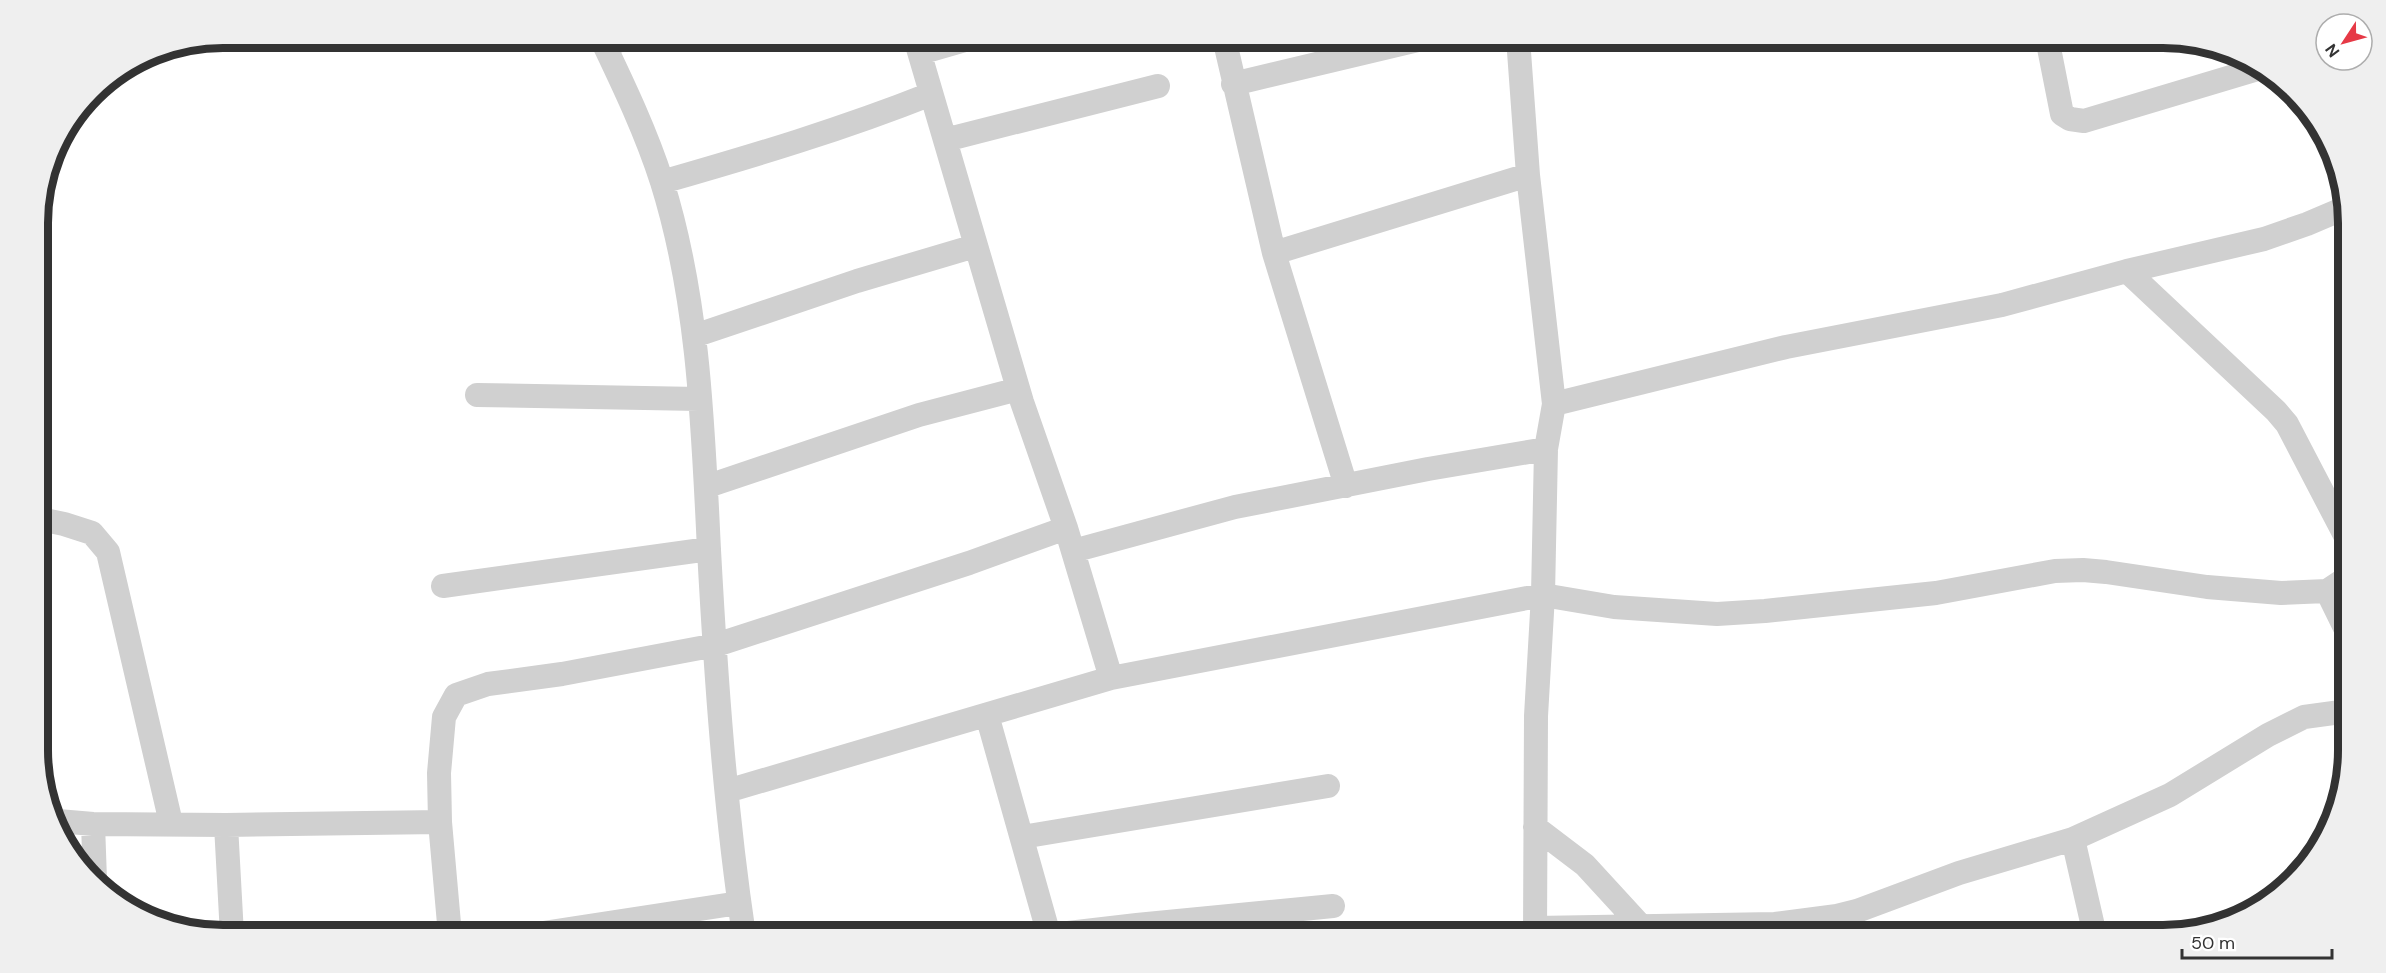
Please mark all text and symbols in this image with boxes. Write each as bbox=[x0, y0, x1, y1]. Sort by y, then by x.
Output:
north arrow bbox=[2314, 12, 2374, 72]
text: N bbox=[2320, 40, 2344, 61]
scale bar bbox=[2182, 922, 2332, 960]
text: 50 m bbox=[2191, 931, 2235, 955]

